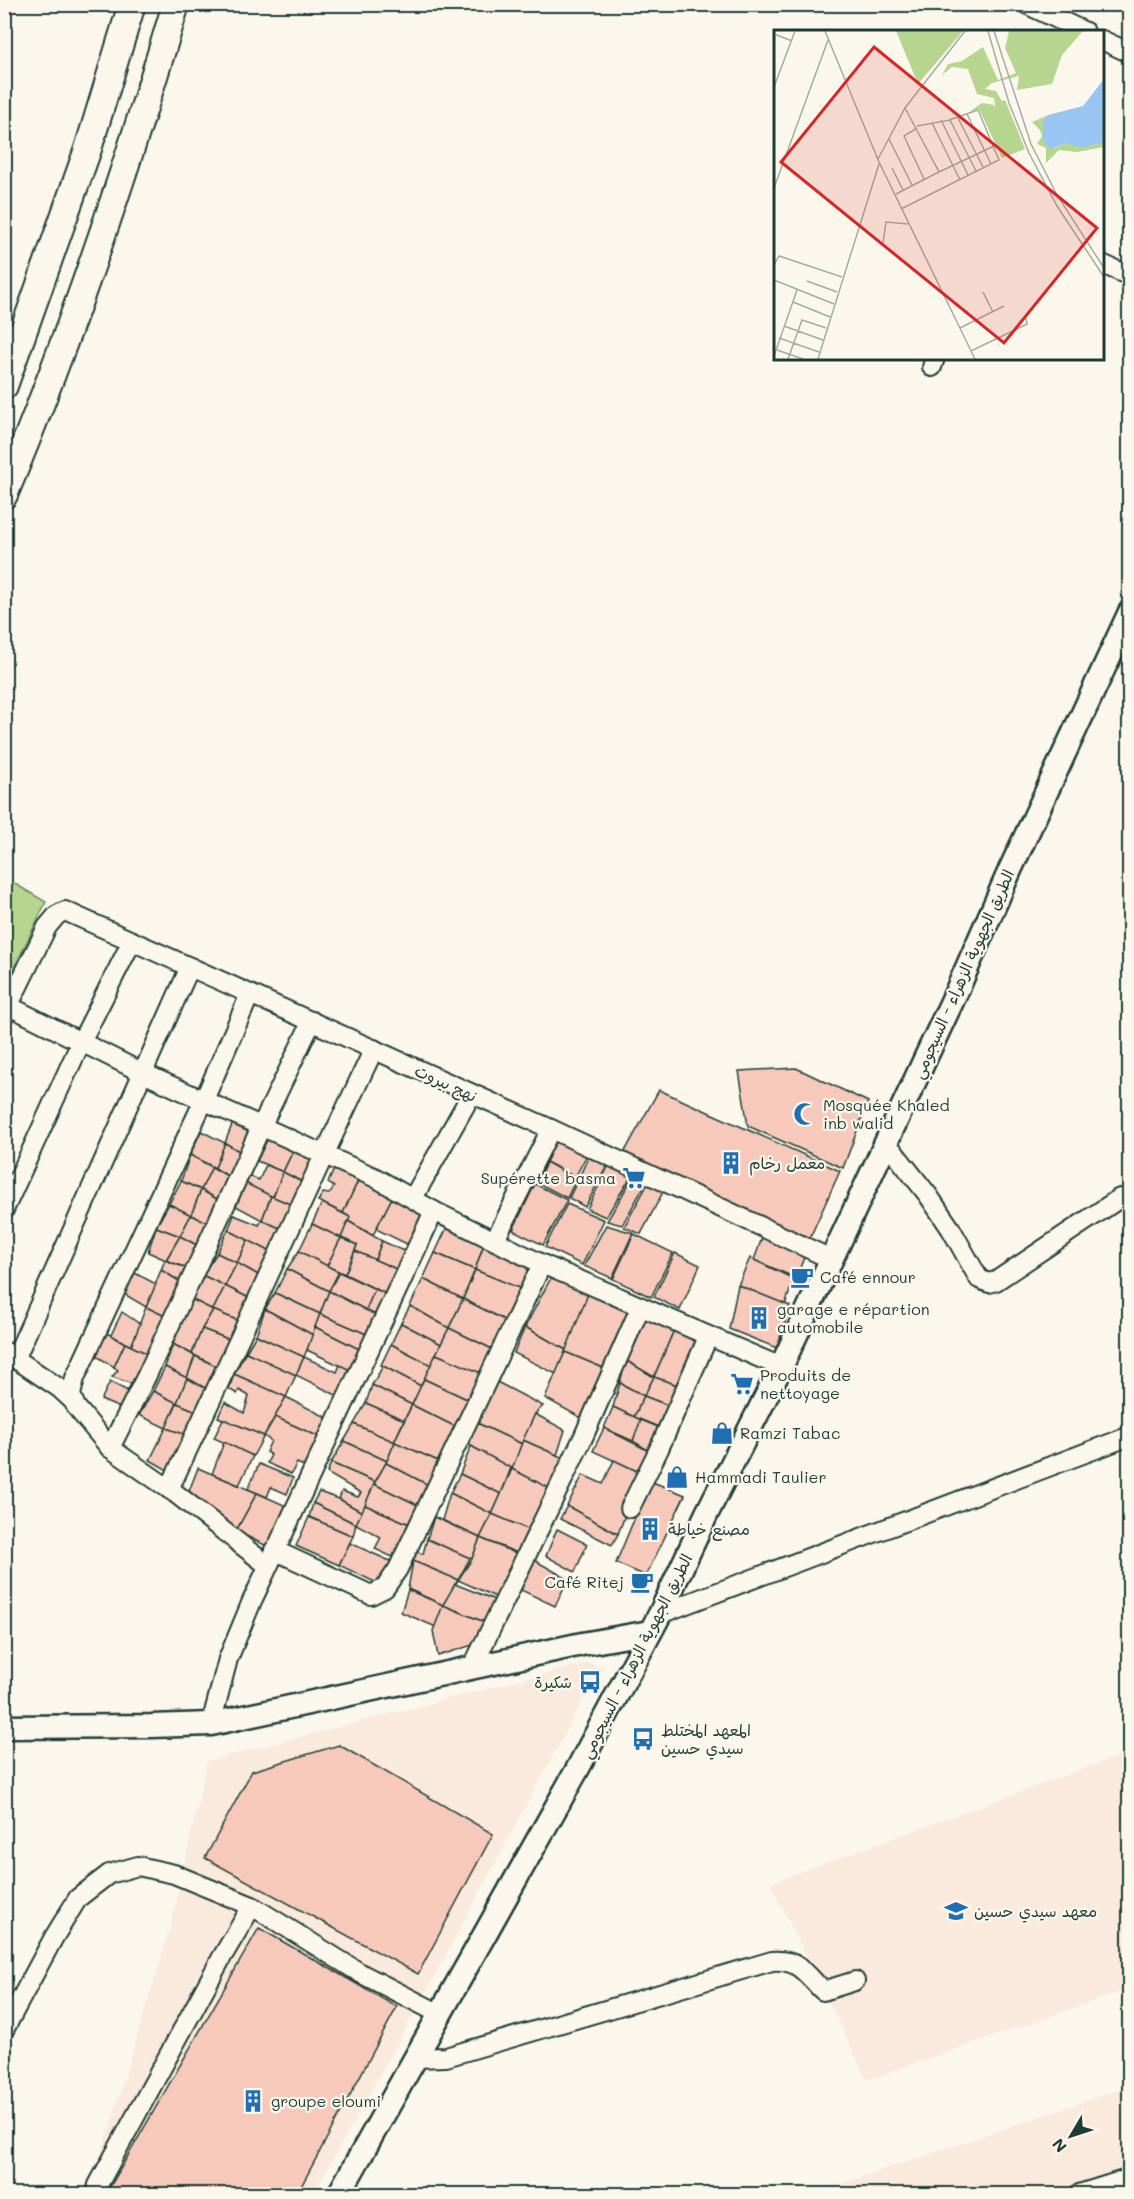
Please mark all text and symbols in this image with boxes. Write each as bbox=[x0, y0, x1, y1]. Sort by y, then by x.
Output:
inset map bbox=[774, 30, 1104, 360]
street label: الطريق الجهوية الزهراء - السيجومي bbox=[907, 866, 1023, 1084]
street label: نهج بيروت bbox=[411, 1059, 481, 1107]
place label: Mosquée Khaled inb walid bbox=[823, 1094, 950, 1133]
mosque icon: Mosquée Khaled inb walid bbox=[792, 1101, 818, 1127]
building icon: معمل رخام bbox=[718, 1150, 744, 1176]
place label: معمل رخام bbox=[749, 1152, 825, 1176]
supermarket icon: Supérette basma bbox=[621, 1165, 647, 1191]
place label: Supérette basma bbox=[481, 1167, 616, 1188]
cafe icon: Café ennour bbox=[789, 1264, 815, 1290]
place label: Café ennour bbox=[820, 1266, 916, 1287]
place label: garage e répartion automobile bbox=[777, 1298, 930, 1337]
building icon: garage e répartion automobile bbox=[746, 1305, 772, 1331]
place label: Produits de nettoyage bbox=[760, 1364, 851, 1403]
supermarket icon: Produits de nettoyage bbox=[729, 1371, 755, 1397]
shop icon: Ramzi Tabac bbox=[709, 1420, 735, 1446]
place label: Ramzi Tabac bbox=[740, 1422, 840, 1443]
shop icon: Hammadi Taulier bbox=[664, 1464, 690, 1490]
place label: Hammadi Taulier bbox=[695, 1466, 827, 1487]
building icon: مصنع خياطة bbox=[637, 1516, 663, 1542]
place label: مصنع خياطة bbox=[668, 1518, 750, 1541]
street label: الطريق الجهوية الزهراء - السيجومي bbox=[575, 1550, 701, 1764]
cafe icon: Café Ritej bbox=[629, 1569, 655, 1595]
place label: Café Ritej bbox=[545, 1571, 624, 1592]
bus stop icon: شكيرة bbox=[577, 1669, 603, 1695]
place label: شكيرة bbox=[534, 1671, 572, 1692]
place label: المعهد المختلط سيدي حسين bbox=[661, 1719, 751, 1760]
bus stop icon: المعهد المختلط سيدي حسين bbox=[630, 1726, 656, 1752]
school or university icon: معهد سيدي حسين bbox=[943, 1898, 969, 1924]
place label: معهد سيدي حسين bbox=[974, 1900, 1097, 1923]
building icon: groupe eloumi bbox=[240, 2088, 266, 2114]
place label: groupe eloumi bbox=[271, 2090, 381, 2111]
north arrow bbox=[1041, 2106, 1101, 2166]
text: N bbox=[1047, 2134, 1071, 2157]

